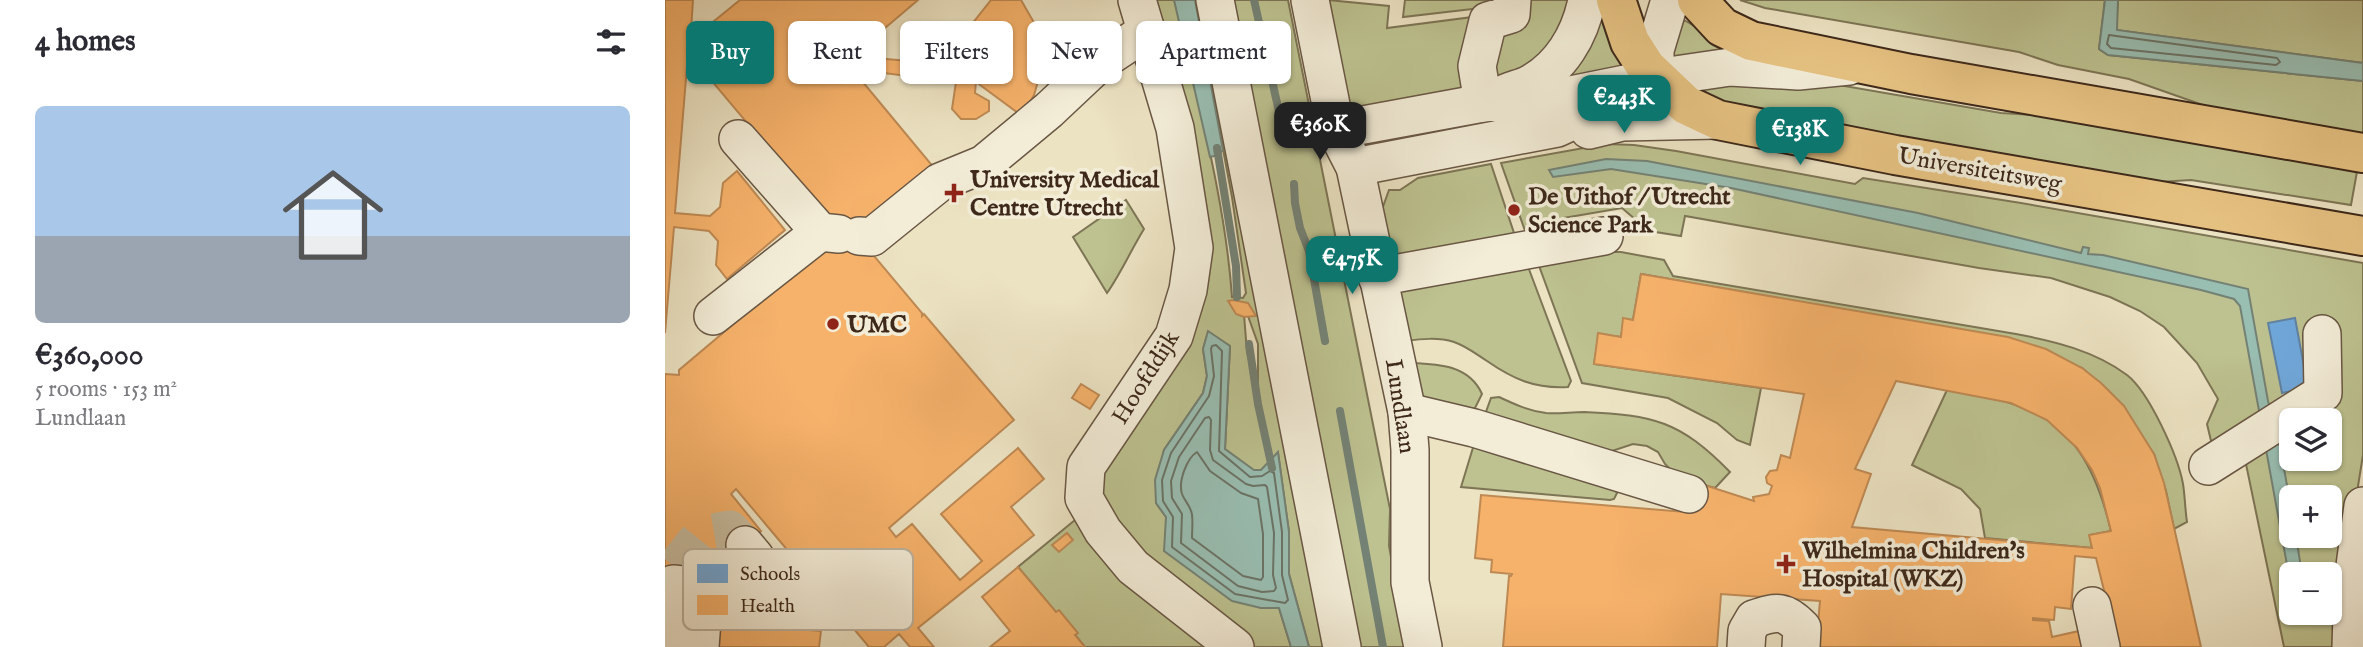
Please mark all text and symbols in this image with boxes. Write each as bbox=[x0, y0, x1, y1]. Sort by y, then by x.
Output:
chip: Buy bbox=[686, 21, 774, 84]
chip: Rent bbox=[788, 21, 886, 84]
chip: Filters bbox=[900, 21, 1013, 84]
chip: New bbox=[1027, 21, 1122, 84]
chip: Apartment bbox=[1136, 21, 1291, 84]
text: 4 homes bbox=[35, 23, 136, 61]
icon: filters bbox=[592, 23, 630, 61]
pin: €243K bbox=[1575, 76, 1673, 135]
text: €243K bbox=[1594, 83, 1654, 112]
pin: €360K bbox=[1271, 102, 1369, 162]
pin: €138K bbox=[1751, 108, 1849, 167]
text: €360K bbox=[1290, 110, 1350, 139]
text: €138K bbox=[1772, 115, 1828, 144]
street label: Universiteitsweg bbox=[1895, 141, 2065, 200]
icon: home bbox=[270, 152, 396, 278]
place label: University Medical Centre Utrecht bbox=[969, 165, 1159, 224]
place label: De Uithof / Utrecht Science Park bbox=[1528, 182, 1731, 241]
marker: University Medical Centre Utrecht bbox=[944, 183, 964, 203]
marker: De Uithof / Utrecht Science Park bbox=[1506, 202, 1522, 218]
pin: €475K bbox=[1303, 236, 1401, 296]
text: €475K bbox=[1322, 244, 1382, 273]
place label: UMC bbox=[846, 310, 907, 341]
marker: UMC bbox=[825, 316, 841, 332]
street label: Hoofddijk bbox=[1105, 325, 1187, 431]
text: €360,000 bbox=[35, 337, 143, 375]
street label: Lundlaan bbox=[1377, 357, 1422, 456]
text: 5 rooms · 153 m² bbox=[35, 375, 177, 404]
text: Lundlaan bbox=[35, 404, 126, 433]
map controls bbox=[2279, 408, 2342, 625]
button: layers bbox=[2279, 408, 2342, 471]
button: + bbox=[2279, 485, 2342, 548]
place label: Wilhelmina Children's Hospital (WKZ) bbox=[1801, 536, 2025, 595]
legend bbox=[683, 549, 913, 630]
marker: Wilhelmina Children's Hospital (WKZ) bbox=[1776, 554, 1796, 574]
button: − bbox=[2279, 562, 2342, 625]
text: Schools bbox=[740, 563, 800, 587]
text: Health bbox=[740, 595, 795, 619]

